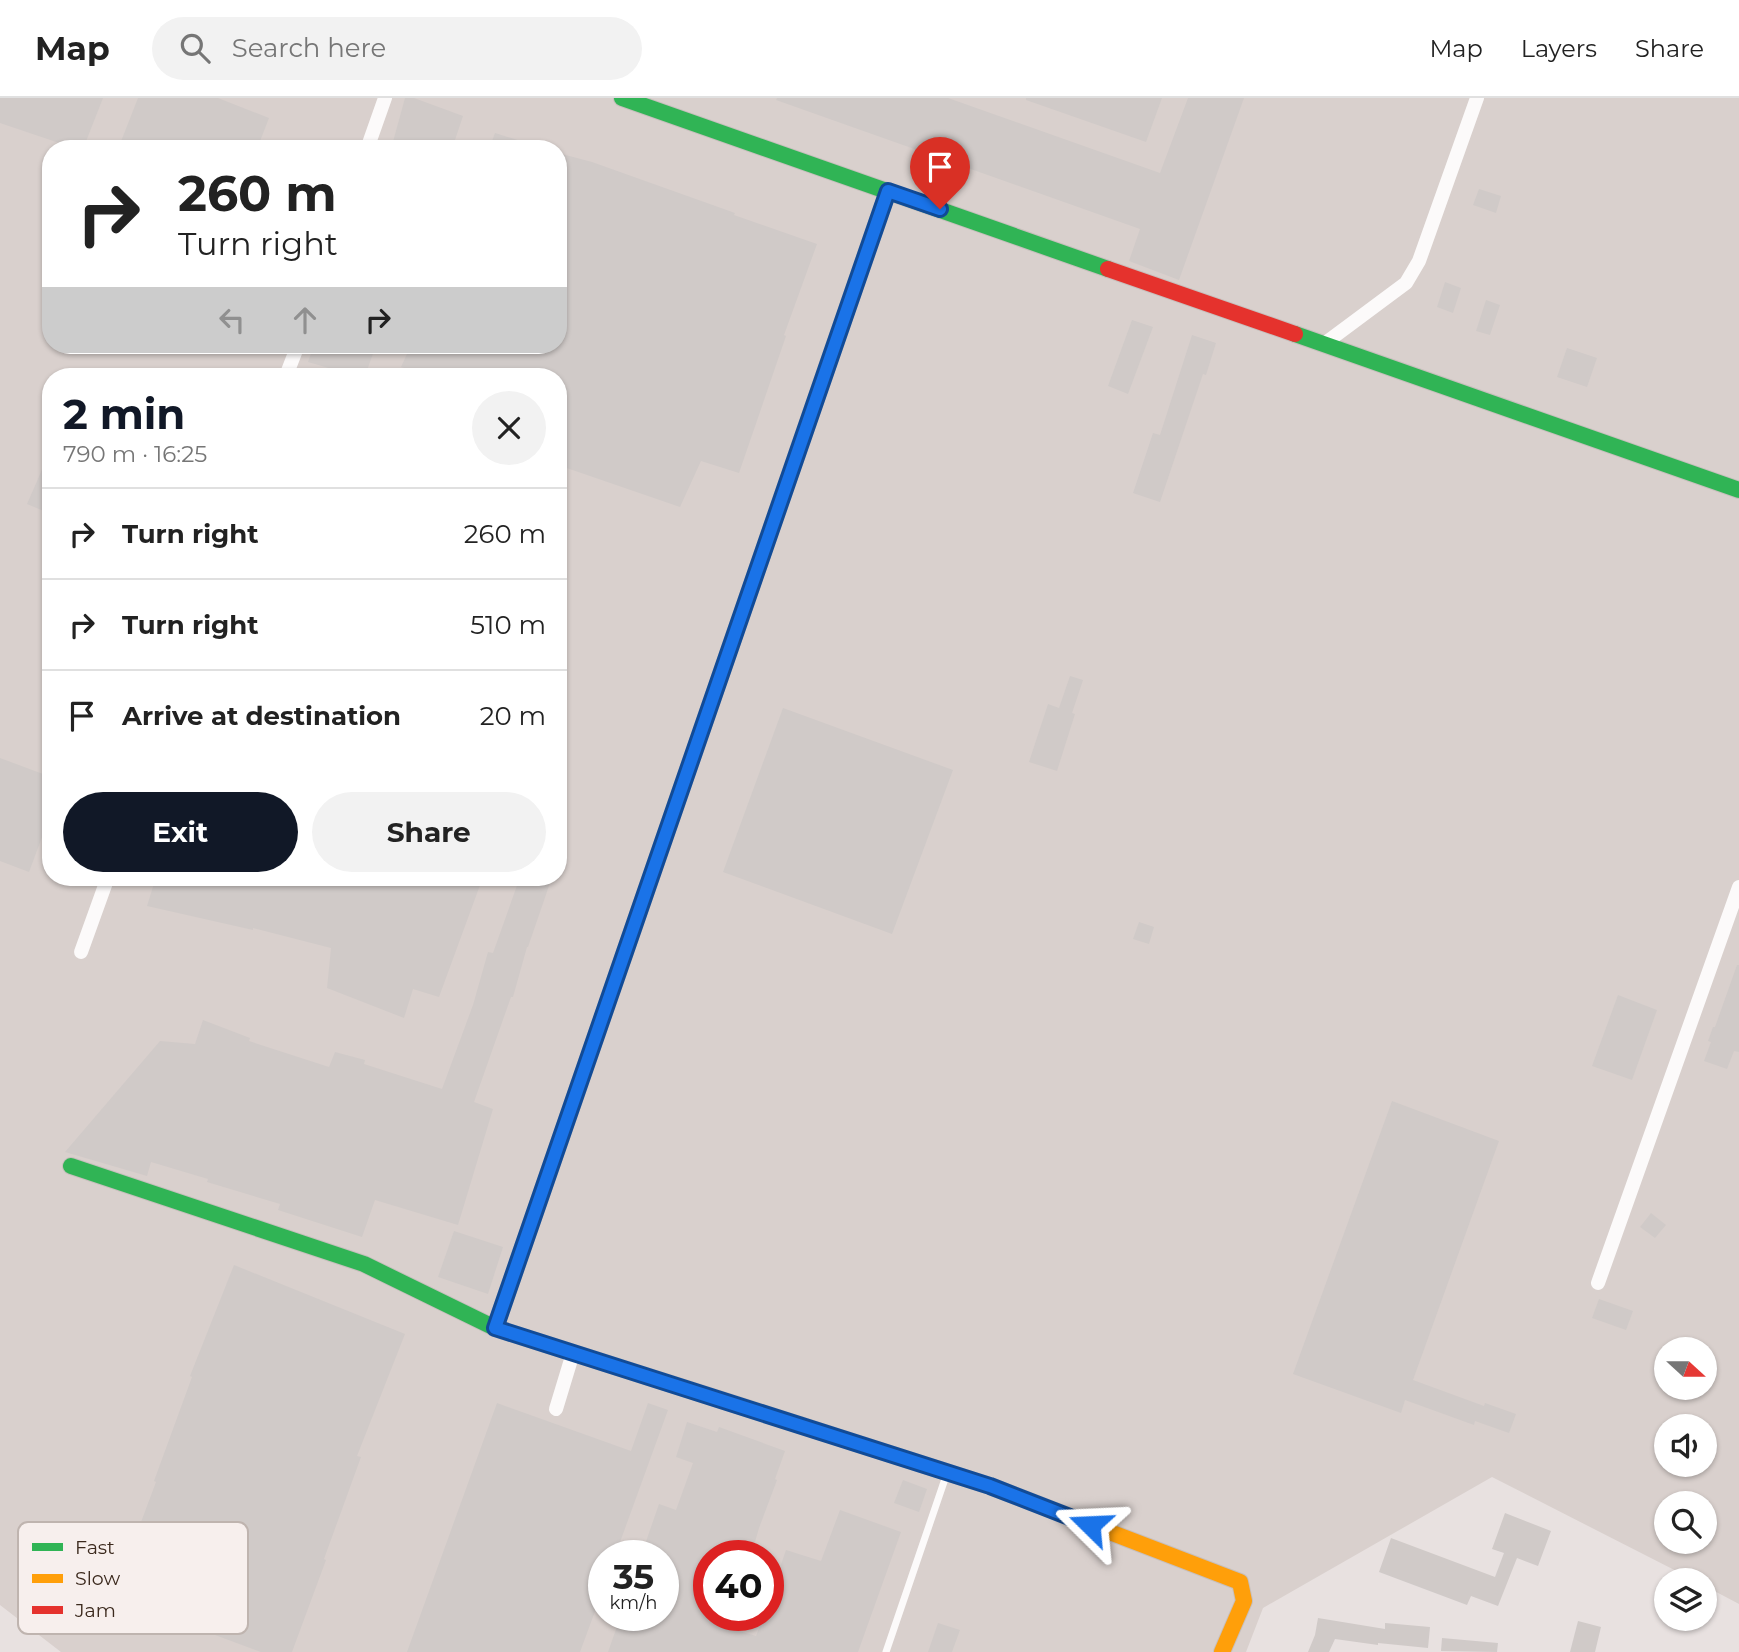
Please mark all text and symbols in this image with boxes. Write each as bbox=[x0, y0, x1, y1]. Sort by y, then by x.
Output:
search box bbox=[152, 17, 642, 80]
text: Map bbox=[35, 28, 110, 68]
icon: search bbox=[176, 29, 214, 67]
text: Search here bbox=[232, 32, 386, 64]
text: Map bbox=[1429, 34, 1483, 63]
text: Layers bbox=[1521, 34, 1597, 63]
text: Share bbox=[1635, 34, 1704, 63]
pin bbox=[910, 137, 970, 209]
icon: arrive bbox=[921, 148, 959, 186]
text: 260 m bbox=[178, 164, 337, 223]
icon: right bbox=[63, 168, 154, 259]
text: Turn right bbox=[178, 224, 338, 263]
icon: left bbox=[213, 301, 251, 339]
icon: ahead bbox=[286, 301, 324, 339]
icon: right bbox=[359, 301, 397, 339]
text: 2 min bbox=[63, 388, 185, 440]
button: close bbox=[472, 391, 546, 465]
text: 790 m · 16:25 bbox=[63, 440, 207, 468]
icon: right bbox=[63, 515, 101, 553]
text: Turn right bbox=[122, 518, 258, 550]
text: 260 m bbox=[464, 518, 546, 550]
icon: right bbox=[63, 606, 101, 644]
text: Turn right bbox=[122, 609, 258, 641]
text: 510 m bbox=[470, 609, 546, 641]
icon: arrive bbox=[63, 697, 101, 735]
text: Arrive at destination bbox=[122, 700, 401, 732]
text: 20 m bbox=[480, 700, 546, 732]
button: Exit bbox=[63, 792, 298, 872]
button: Share bbox=[312, 792, 546, 872]
north arrow bbox=[1654, 1337, 1717, 1400]
map controls bbox=[1654, 1337, 1717, 1631]
button: sound bbox=[1654, 1414, 1717, 1477]
position arrow bbox=[1053, 1488, 1127, 1562]
button: search bbox=[1654, 1491, 1717, 1554]
legend bbox=[18, 1522, 248, 1634]
text: Fast bbox=[75, 1536, 115, 1559]
speed limit sign: 40 bbox=[693, 1540, 784, 1631]
text: 35 bbox=[613, 1555, 654, 1598]
text: Slow bbox=[75, 1567, 120, 1590]
button: layers bbox=[1654, 1568, 1717, 1631]
text: km/h bbox=[609, 1592, 658, 1614]
text: Jam bbox=[74, 1599, 116, 1622]

